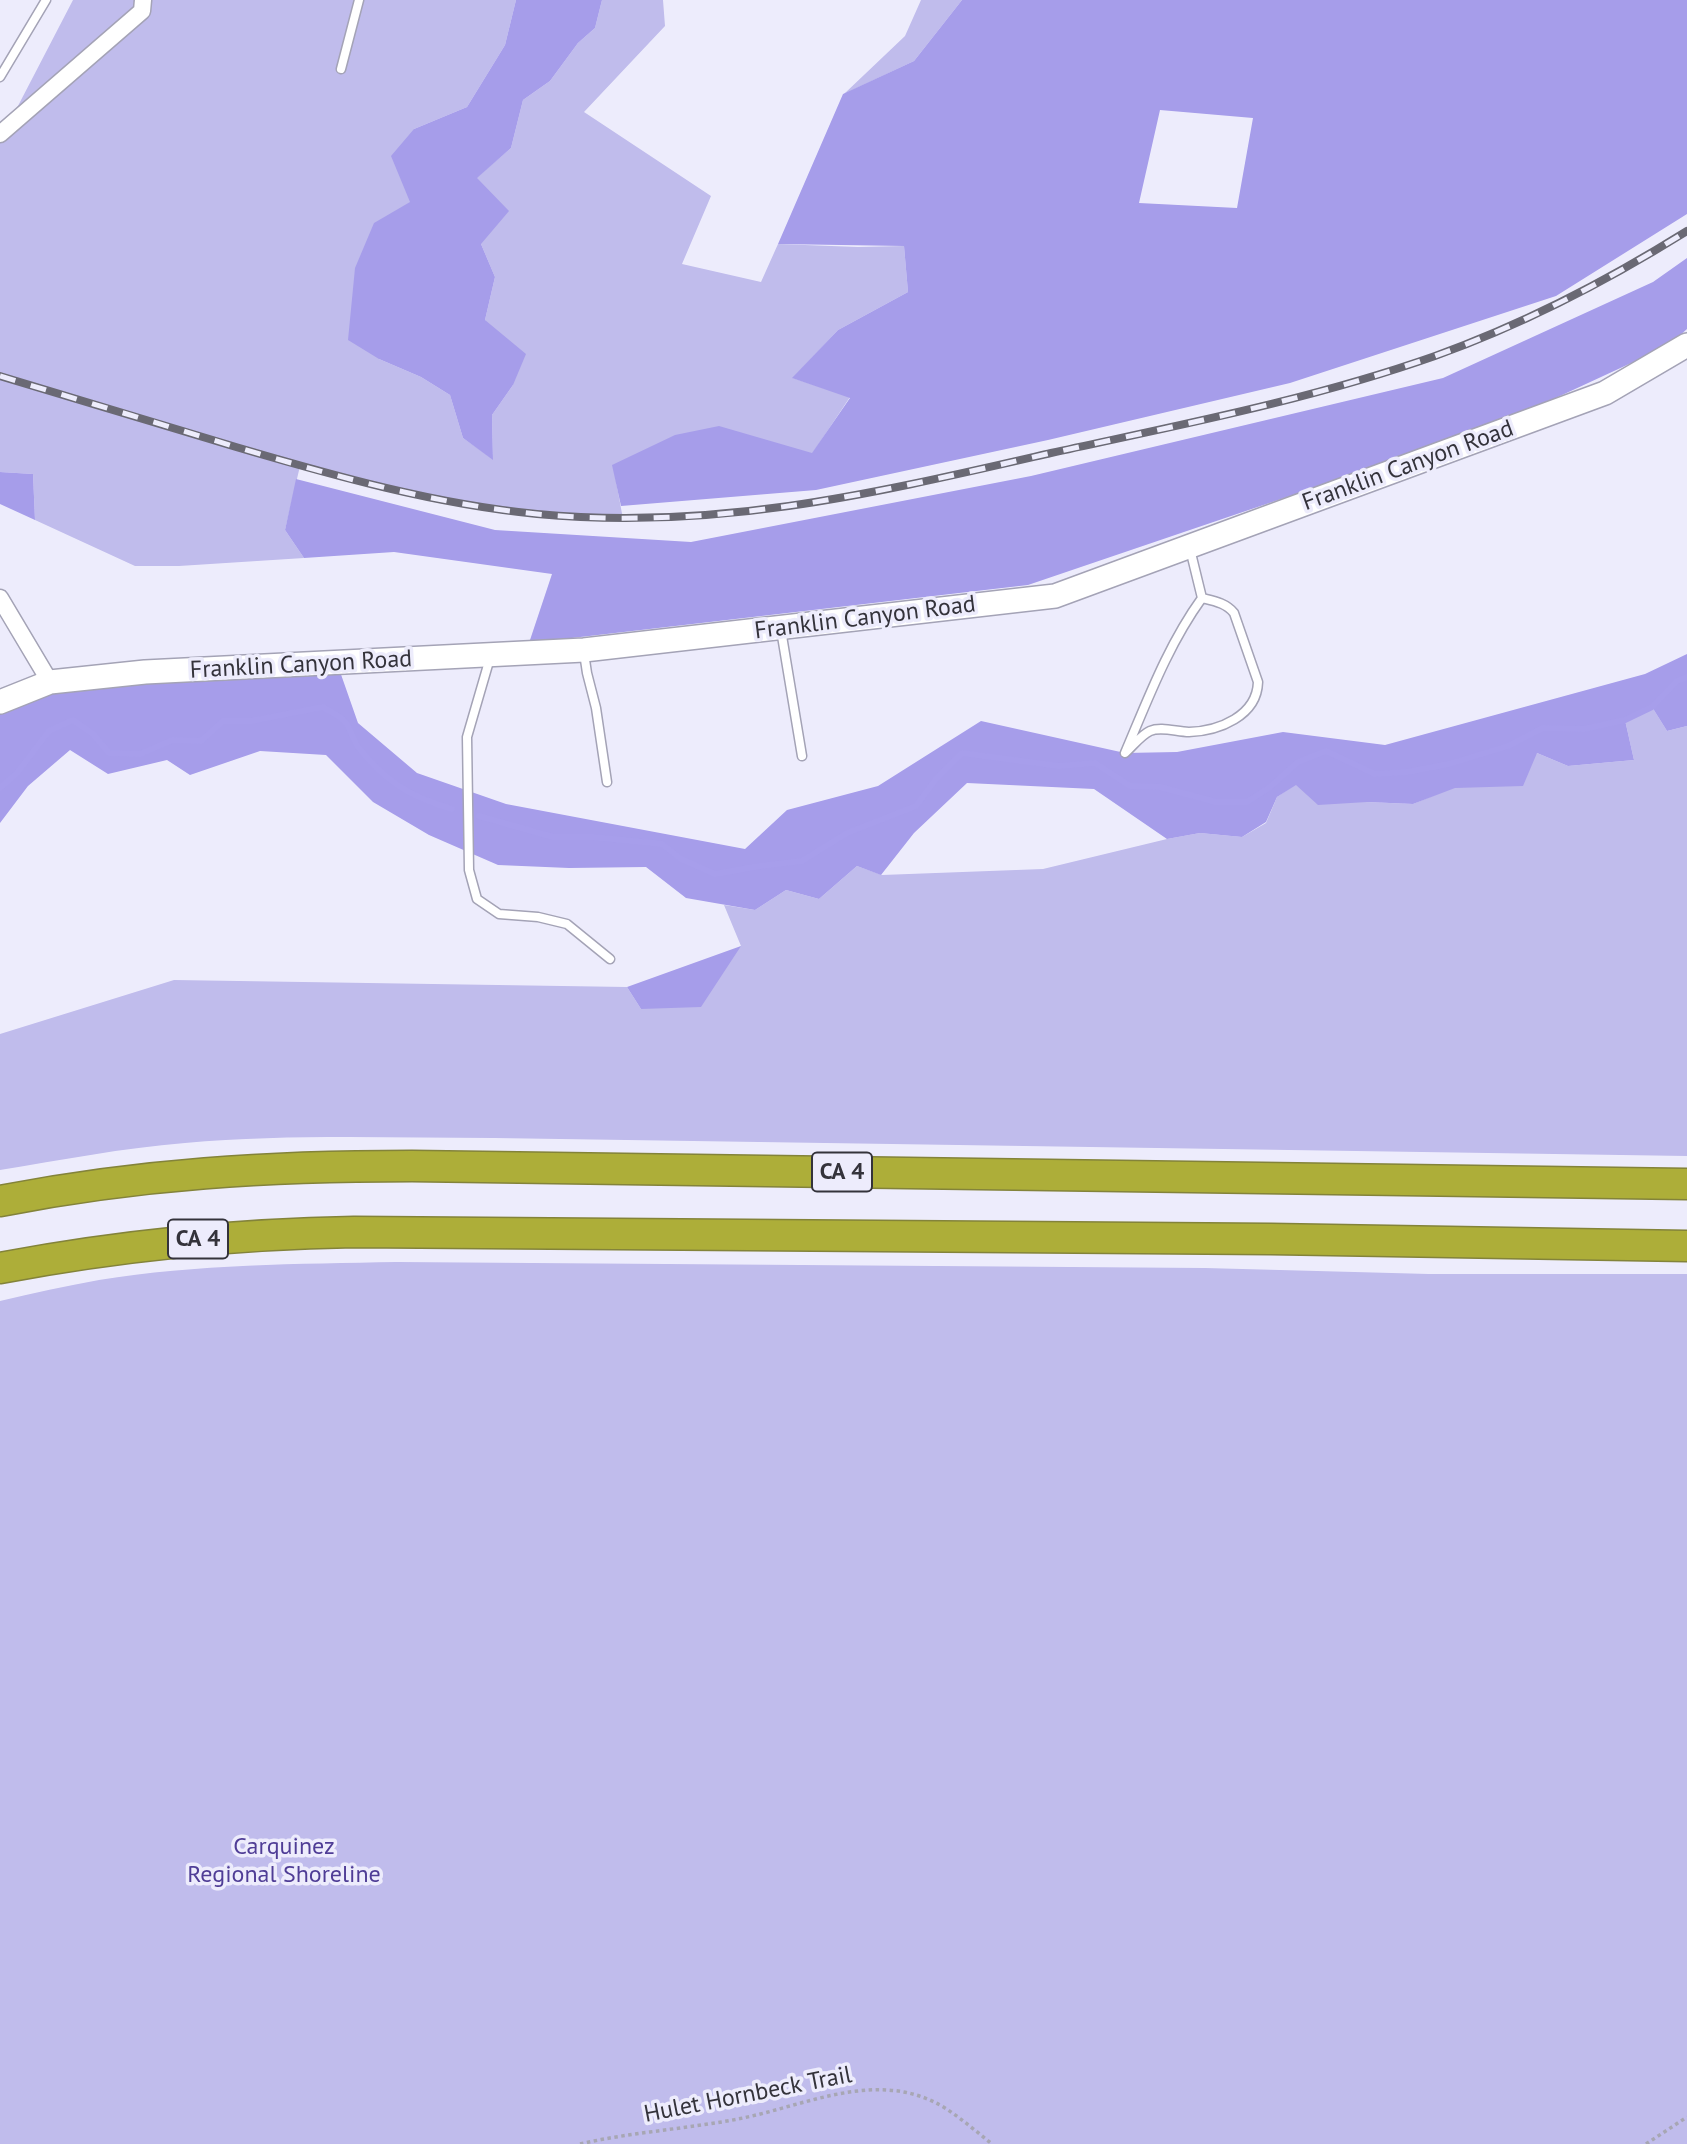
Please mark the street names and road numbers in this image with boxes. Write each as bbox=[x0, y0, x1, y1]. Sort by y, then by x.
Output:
street label: Franklin Canyon Road bbox=[1299, 414, 1517, 518]
street label: Franklin Canyon Road bbox=[753, 590, 977, 646]
street label: Franklin Canyon Road bbox=[189, 645, 413, 685]
road number: CA 4 bbox=[812, 1152, 872, 1191]
road number: CA 4 bbox=[168, 1220, 228, 1258]
street label: Hulet Hornbeck Trail bbox=[642, 2061, 854, 2129]

